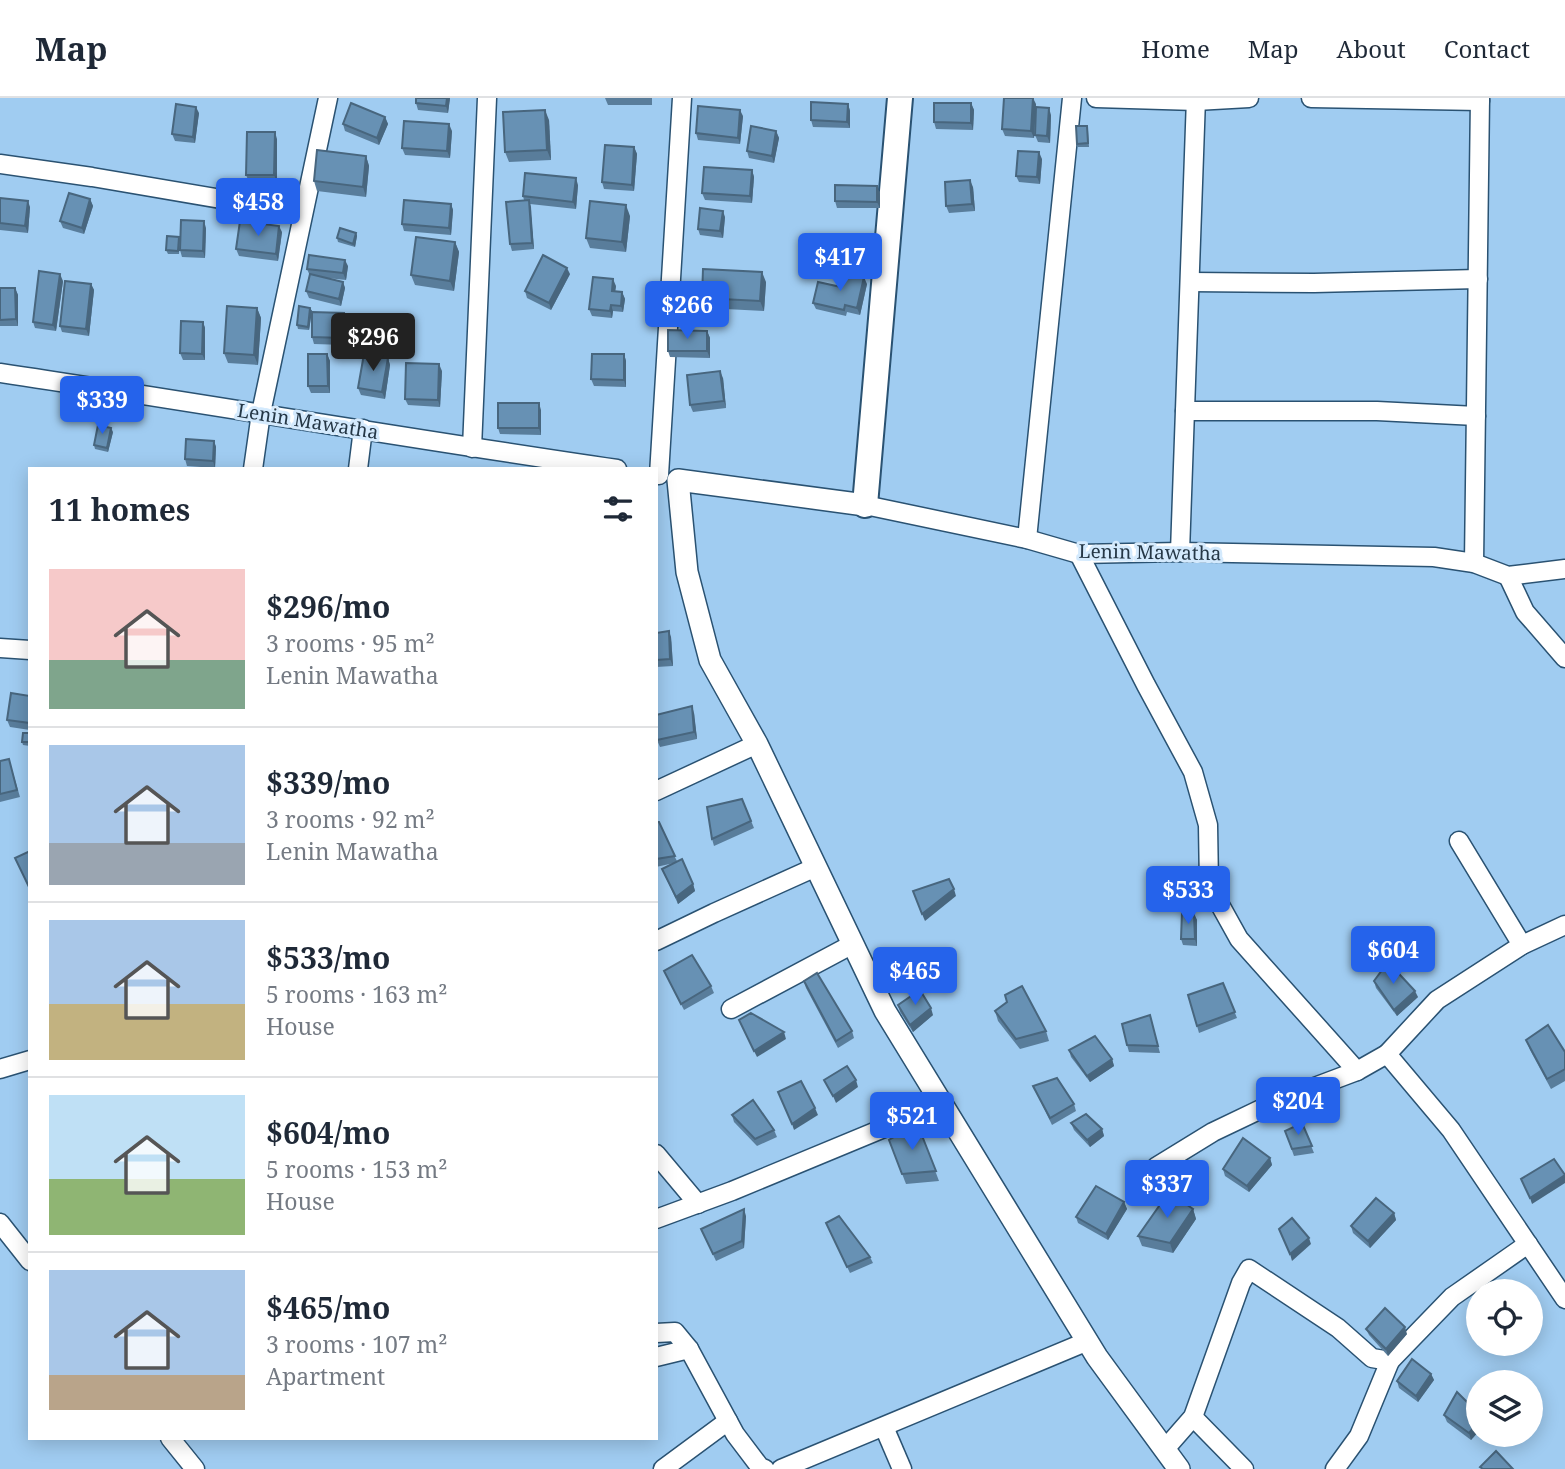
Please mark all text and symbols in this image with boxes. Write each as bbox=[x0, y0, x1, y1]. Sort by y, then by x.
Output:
text: Map bbox=[35, 26, 108, 71]
text: Home bbox=[1141, 32, 1210, 65]
text: Map bbox=[1248, 32, 1299, 65]
text: About bbox=[1337, 32, 1406, 65]
text: Contact bbox=[1444, 32, 1530, 65]
pin: $458 bbox=[217, 178, 299, 238]
text: $458 bbox=[232, 185, 284, 217]
pin: $417 bbox=[799, 234, 881, 293]
text: $417 bbox=[814, 240, 866, 272]
pin: $266 bbox=[646, 282, 728, 341]
text: $266 bbox=[661, 288, 713, 320]
pin: $296 bbox=[332, 314, 414, 373]
text: $296 bbox=[347, 320, 399, 352]
pin: $339 bbox=[61, 376, 143, 436]
text: $339 bbox=[76, 383, 128, 415]
street label: Lenin Mawatha bbox=[236, 397, 380, 445]
text: 11 homes bbox=[49, 489, 190, 530]
icon: filters bbox=[599, 490, 637, 528]
street label: Lenin Mawatha bbox=[1078, 538, 1222, 566]
text: $296/mo bbox=[266, 586, 390, 627]
icon: home bbox=[105, 597, 189, 681]
text: 3 rooms · 95 m² bbox=[266, 627, 435, 659]
text: Lenin Mawatha bbox=[266, 659, 439, 691]
text: $339/mo bbox=[266, 762, 390, 803]
icon: home bbox=[105, 773, 189, 857]
text: 3 rooms · 92 m² bbox=[266, 803, 435, 835]
text: Lenin Mawatha bbox=[266, 835, 439, 867]
pin: $533 bbox=[1147, 866, 1229, 926]
text: $533 bbox=[1162, 873, 1214, 905]
pin: $604 bbox=[1352, 926, 1434, 986]
text: $604 bbox=[1367, 933, 1419, 965]
text: $533/mo bbox=[266, 937, 390, 978]
icon: home bbox=[105, 948, 189, 1032]
pin: $465 bbox=[874, 948, 956, 1007]
text: $465 bbox=[889, 954, 941, 986]
text: 5 rooms · 163 m² bbox=[266, 978, 448, 1010]
text: House bbox=[266, 1010, 335, 1042]
pin: $204 bbox=[1257, 1077, 1339, 1137]
text: $204 bbox=[1272, 1084, 1324, 1116]
pin: $521 bbox=[871, 1093, 953, 1152]
text: $521 bbox=[886, 1099, 938, 1131]
text: $604/mo bbox=[266, 1112, 390, 1153]
icon: home bbox=[105, 1123, 189, 1207]
text: 5 rooms · 153 m² bbox=[266, 1153, 448, 1185]
pin: $337 bbox=[1126, 1160, 1208, 1220]
text: $337 bbox=[1141, 1167, 1193, 1199]
text: House bbox=[266, 1185, 335, 1217]
map controls bbox=[1466, 1279, 1543, 1447]
button: locate bbox=[1466, 1279, 1543, 1356]
text: $465/mo bbox=[266, 1287, 390, 1328]
icon: home bbox=[105, 1298, 189, 1382]
text: 3 rooms · 107 m² bbox=[266, 1328, 448, 1360]
text: Apartment bbox=[266, 1360, 385, 1392]
button: layers bbox=[1466, 1370, 1543, 1447]

